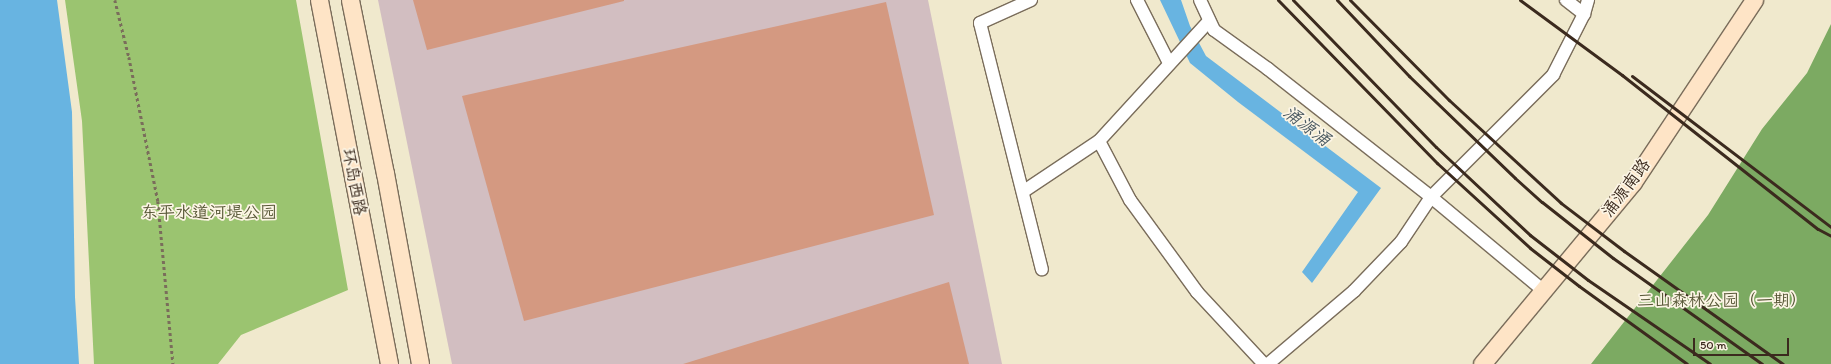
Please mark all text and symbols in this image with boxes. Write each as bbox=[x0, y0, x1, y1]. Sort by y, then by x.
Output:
water label: 涌源涌 bbox=[1279, 101, 1335, 151]
street label: 环岛西路 bbox=[337, 147, 371, 217]
street label: 涌源南路 bbox=[1597, 155, 1655, 221]
park label: 东平水道河堤公园 bbox=[141, 203, 277, 223]
park label: 三山森林公园（一期） bbox=[1637, 291, 1807, 311]
scale bar bbox=[1695, 330, 1791, 356]
text: 50 m bbox=[1700, 338, 1726, 352]

